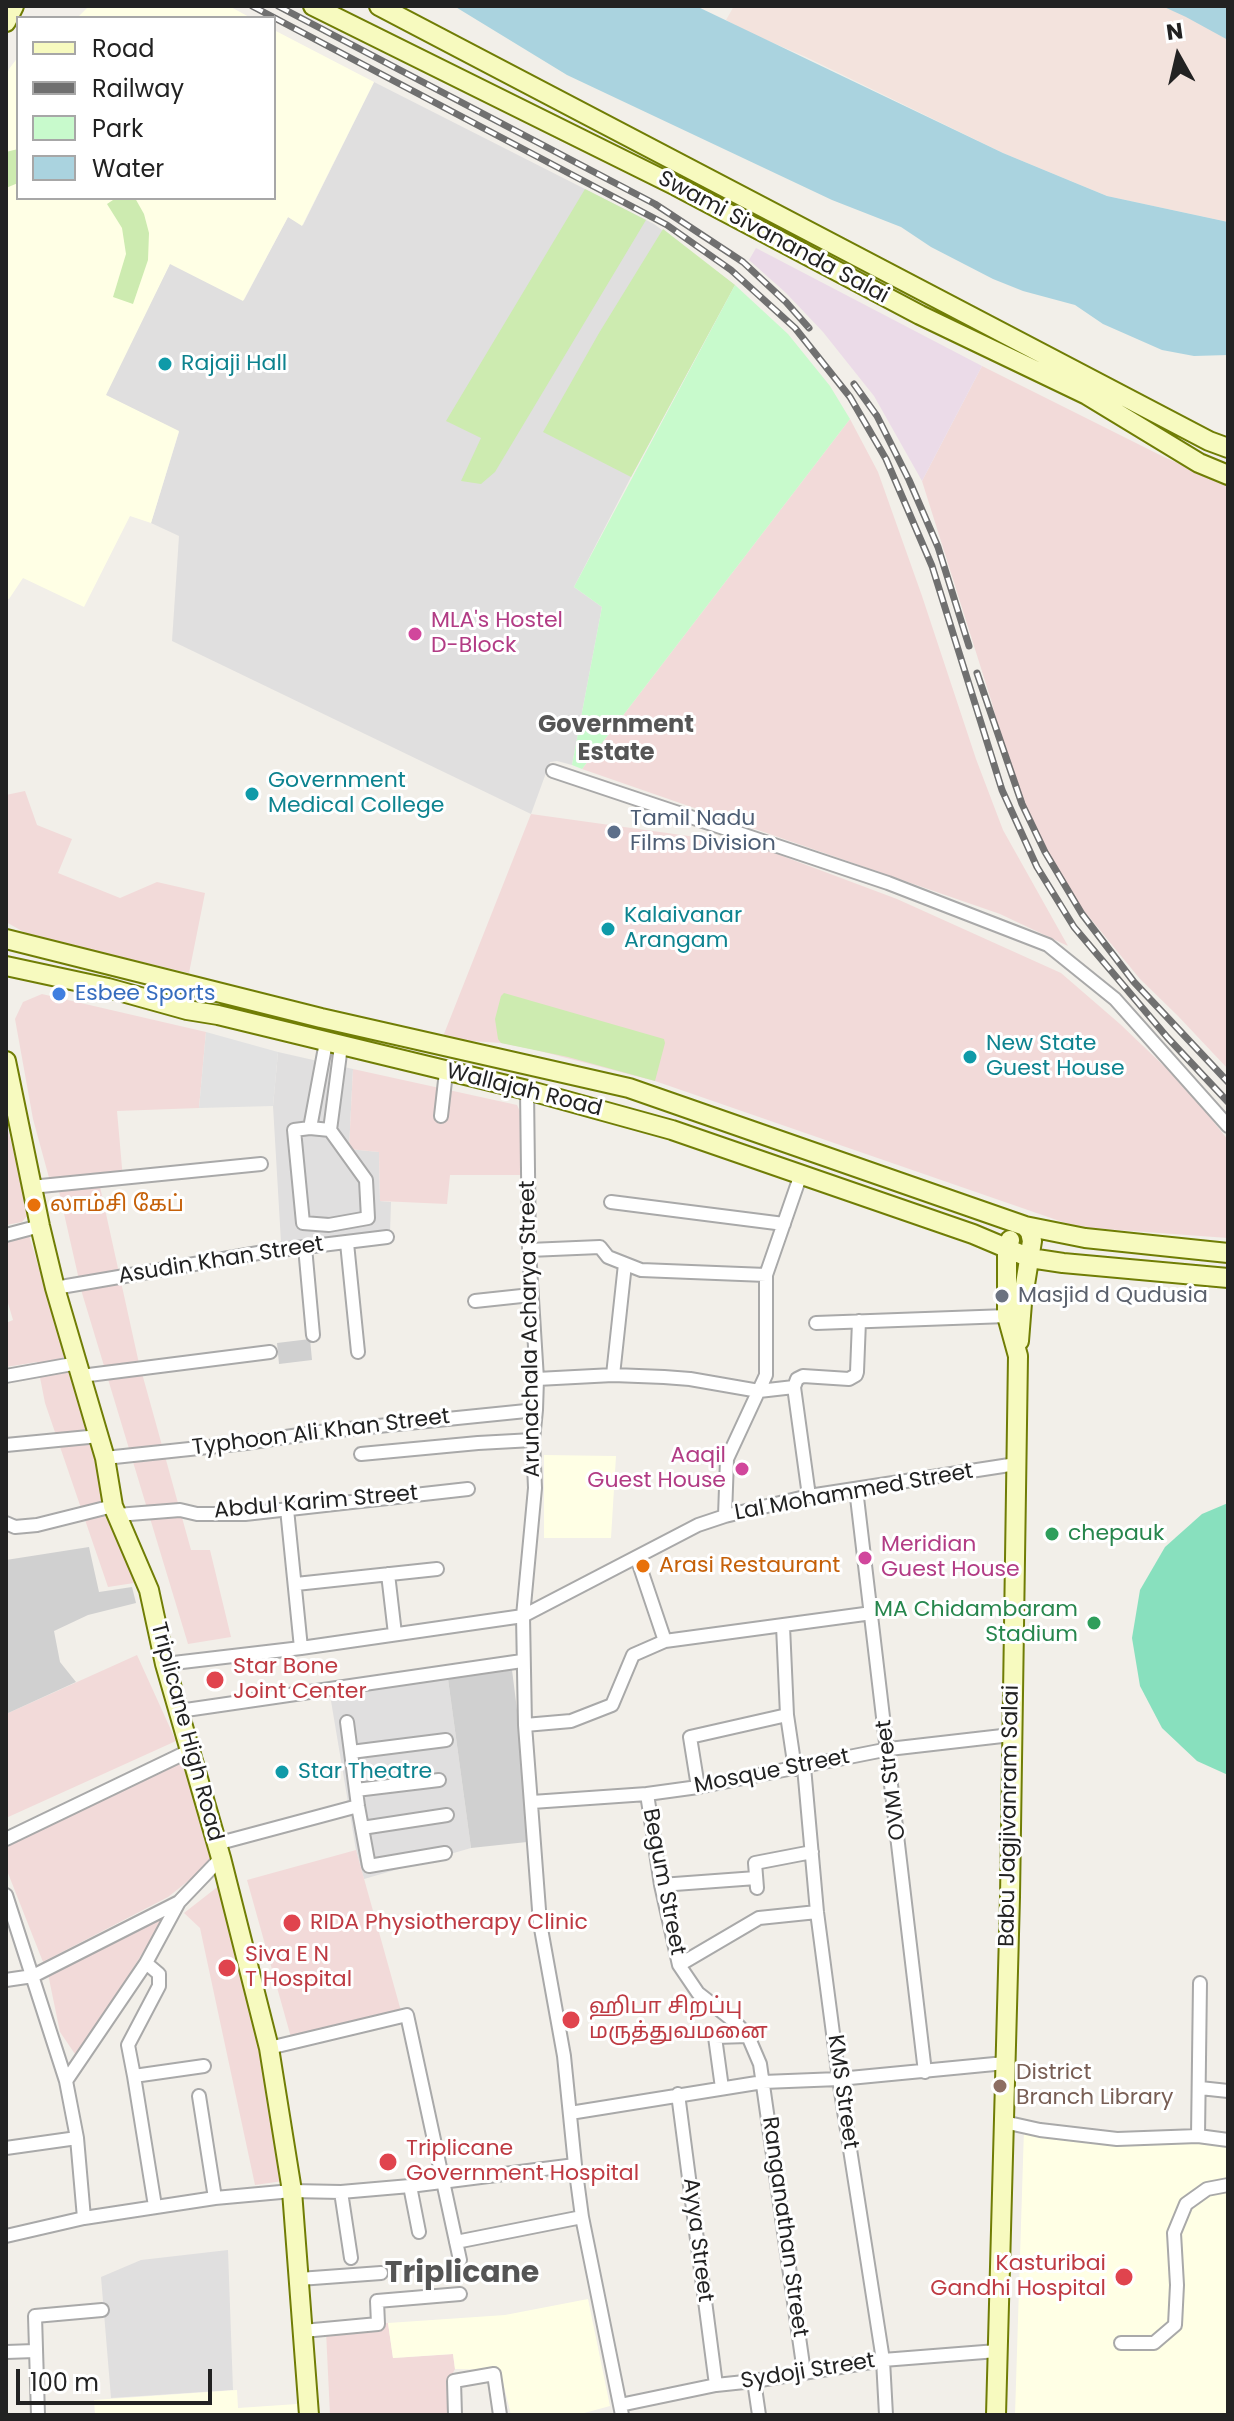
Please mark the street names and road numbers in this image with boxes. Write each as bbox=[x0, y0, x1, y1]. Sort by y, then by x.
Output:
street label: Swami Sivananda Salai bbox=[653, 166, 893, 310]
street label: Wallajah Road bbox=[443, 1059, 605, 1123]
street label: Arunachala Acharya Street bbox=[515, 1180, 547, 1478]
street label: Asudin Khan Street bbox=[117, 1232, 325, 1290]
street label: Typhoon Ali Khan Street bbox=[191, 1404, 451, 1462]
street label: Lal Mohammed Street bbox=[733, 1459, 975, 1527]
street label: Abdul Karim Street bbox=[213, 1481, 419, 1525]
street label: Triplicane High Road bbox=[144, 1620, 228, 1844]
street label: Babu Jagjivanram Salai bbox=[995, 1685, 1025, 1947]
street label: OVM Street bbox=[872, 1718, 912, 1842]
street label: Mosque Street bbox=[692, 1744, 852, 1800]
street label: Begum Street bbox=[636, 1806, 690, 1958]
street label: KMS Street bbox=[821, 2033, 863, 2151]
street label: Ranganathan Street bbox=[755, 2115, 813, 2339]
street label: Ayya Street bbox=[676, 2176, 718, 2304]
street label: Sydoji Street bbox=[739, 2348, 877, 2396]

